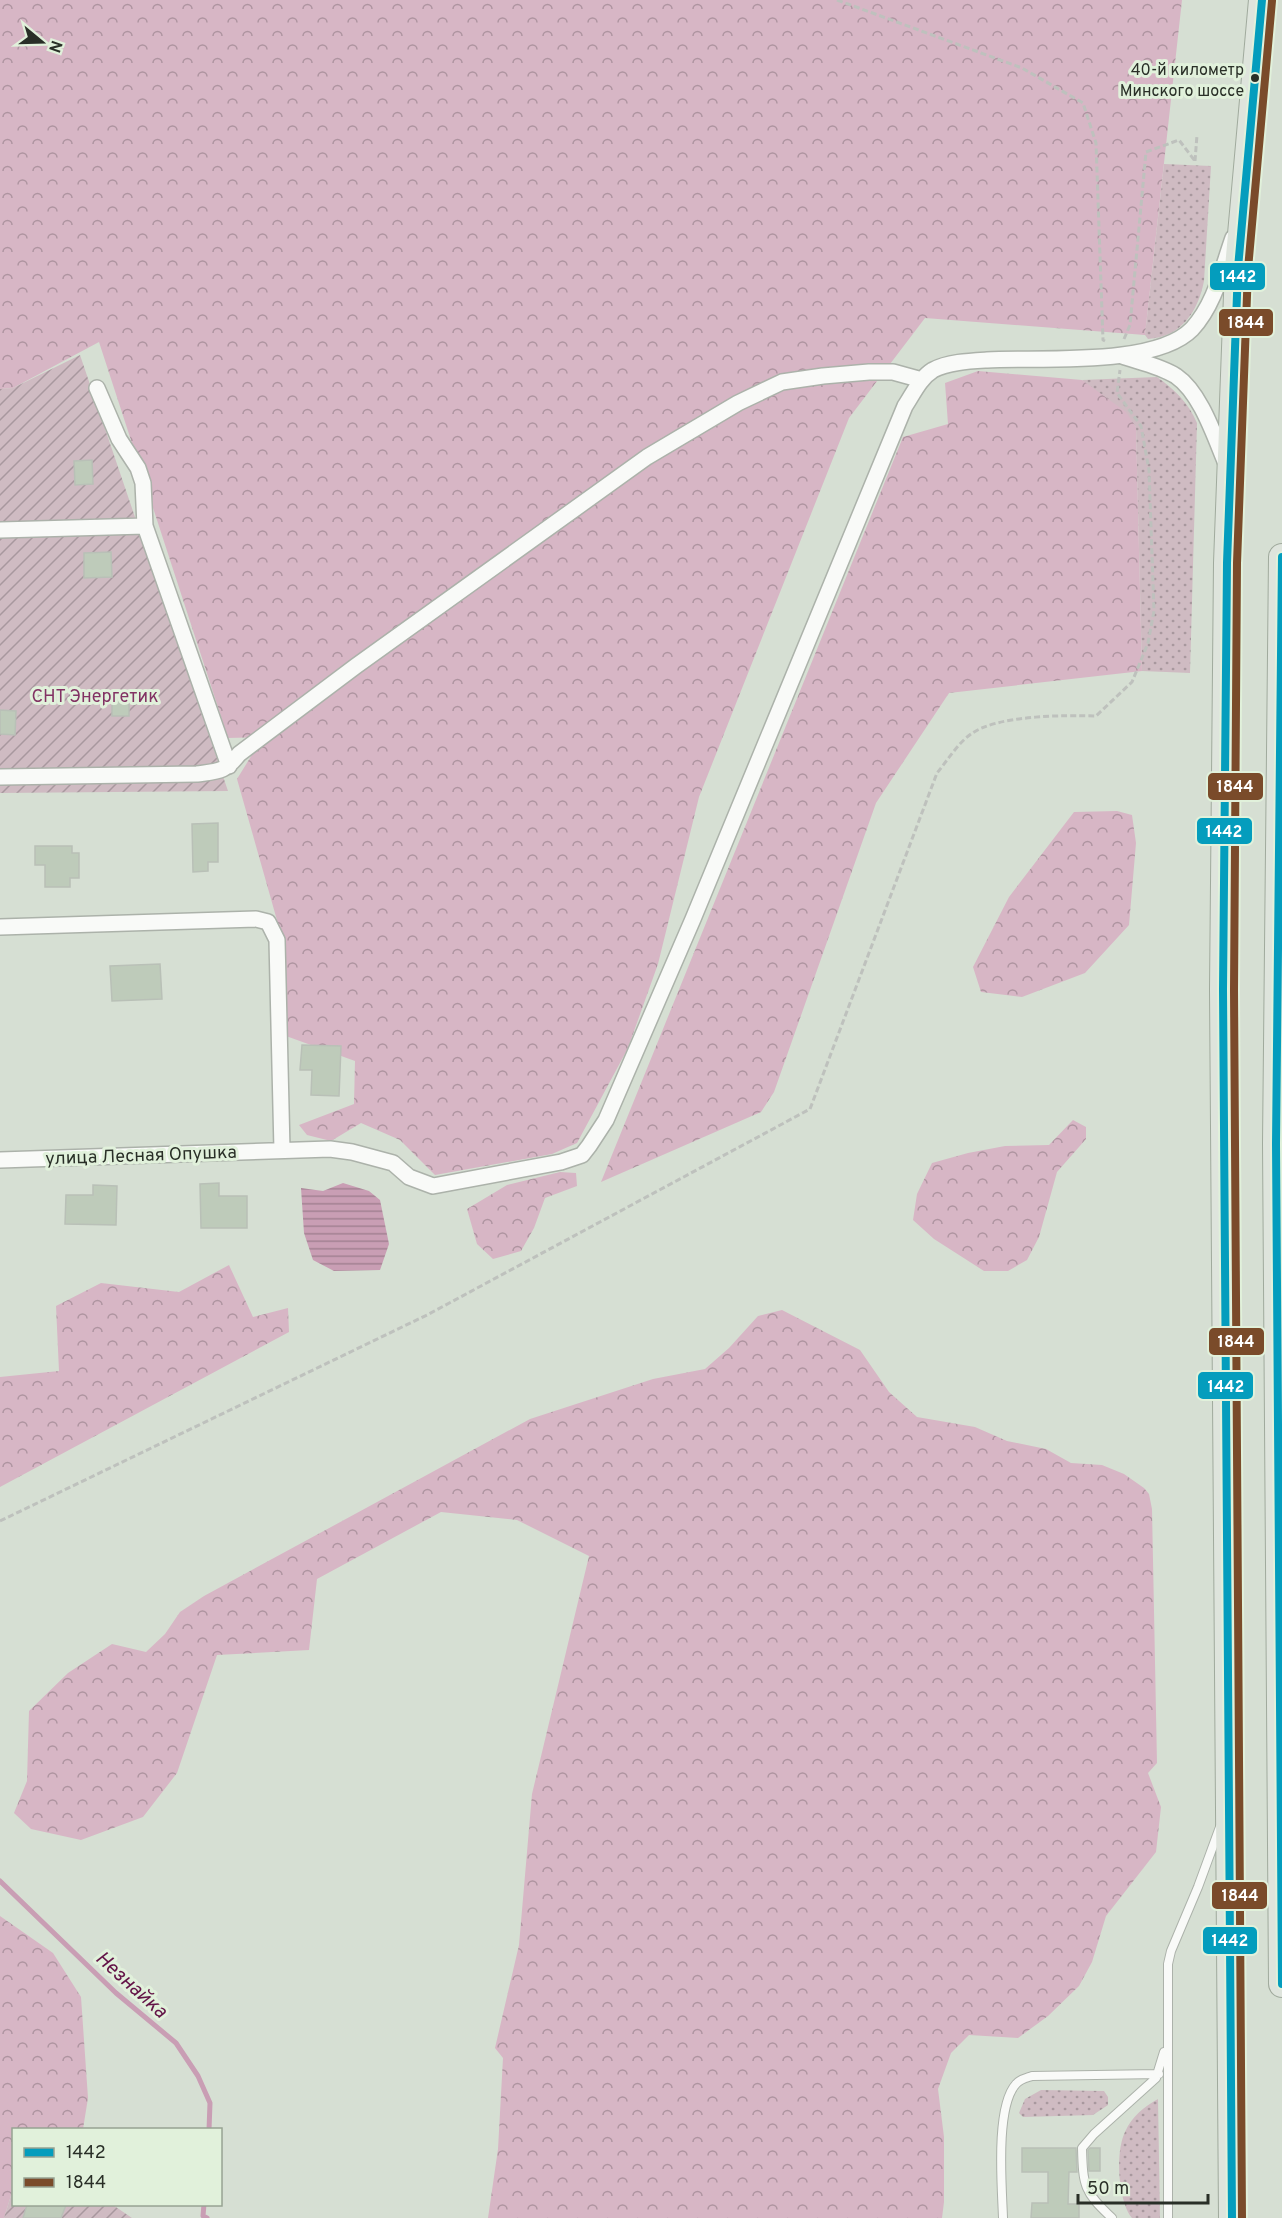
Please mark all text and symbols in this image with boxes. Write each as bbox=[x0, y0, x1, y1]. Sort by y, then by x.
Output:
north arrow bbox=[12, 12, 72, 72]
text: N bbox=[43, 38, 66, 55]
place label: 40-й километр Минского шоссе bbox=[1120, 61, 1244, 102]
marker: 40-й километр Минского шоссе bbox=[1249, 72, 1261, 84]
line badge: 1442 bbox=[1209, 262, 1266, 291]
text: 1442 bbox=[1220, 268, 1256, 288]
line badge: 1844 bbox=[1218, 308, 1274, 337]
text: 1844 bbox=[1227, 314, 1265, 334]
park label: СНТ Энергетик bbox=[32, 686, 158, 709]
line badge: 1844 bbox=[1207, 772, 1264, 801]
text: 1844 bbox=[1216, 778, 1254, 798]
line badge: 1442 bbox=[1196, 817, 1253, 845]
text: 1442 bbox=[1206, 823, 1242, 843]
street label: улица Лесная Опушка bbox=[45, 1142, 237, 1171]
line badge: 1844 bbox=[1208, 1327, 1265, 1356]
text: 1844 bbox=[1217, 1333, 1255, 1353]
line badge: 1442 bbox=[1197, 1371, 1254, 1400]
text: 1442 bbox=[1208, 1378, 1244, 1398]
line badge: 1844 bbox=[1211, 1881, 1268, 1910]
text: 1844 bbox=[1221, 1887, 1259, 1907]
line badge: 1442 bbox=[1202, 1926, 1258, 1955]
text: 1442 bbox=[1212, 1932, 1248, 1952]
water label: Незнайка bbox=[89, 1946, 173, 2025]
legend bbox=[12, 2128, 222, 2206]
text: 1442 bbox=[66, 2142, 106, 2165]
scale bar bbox=[1078, 2167, 1208, 2205]
text: 1844 bbox=[66, 2172, 106, 2195]
text: 50 m bbox=[1087, 2178, 1129, 2201]

